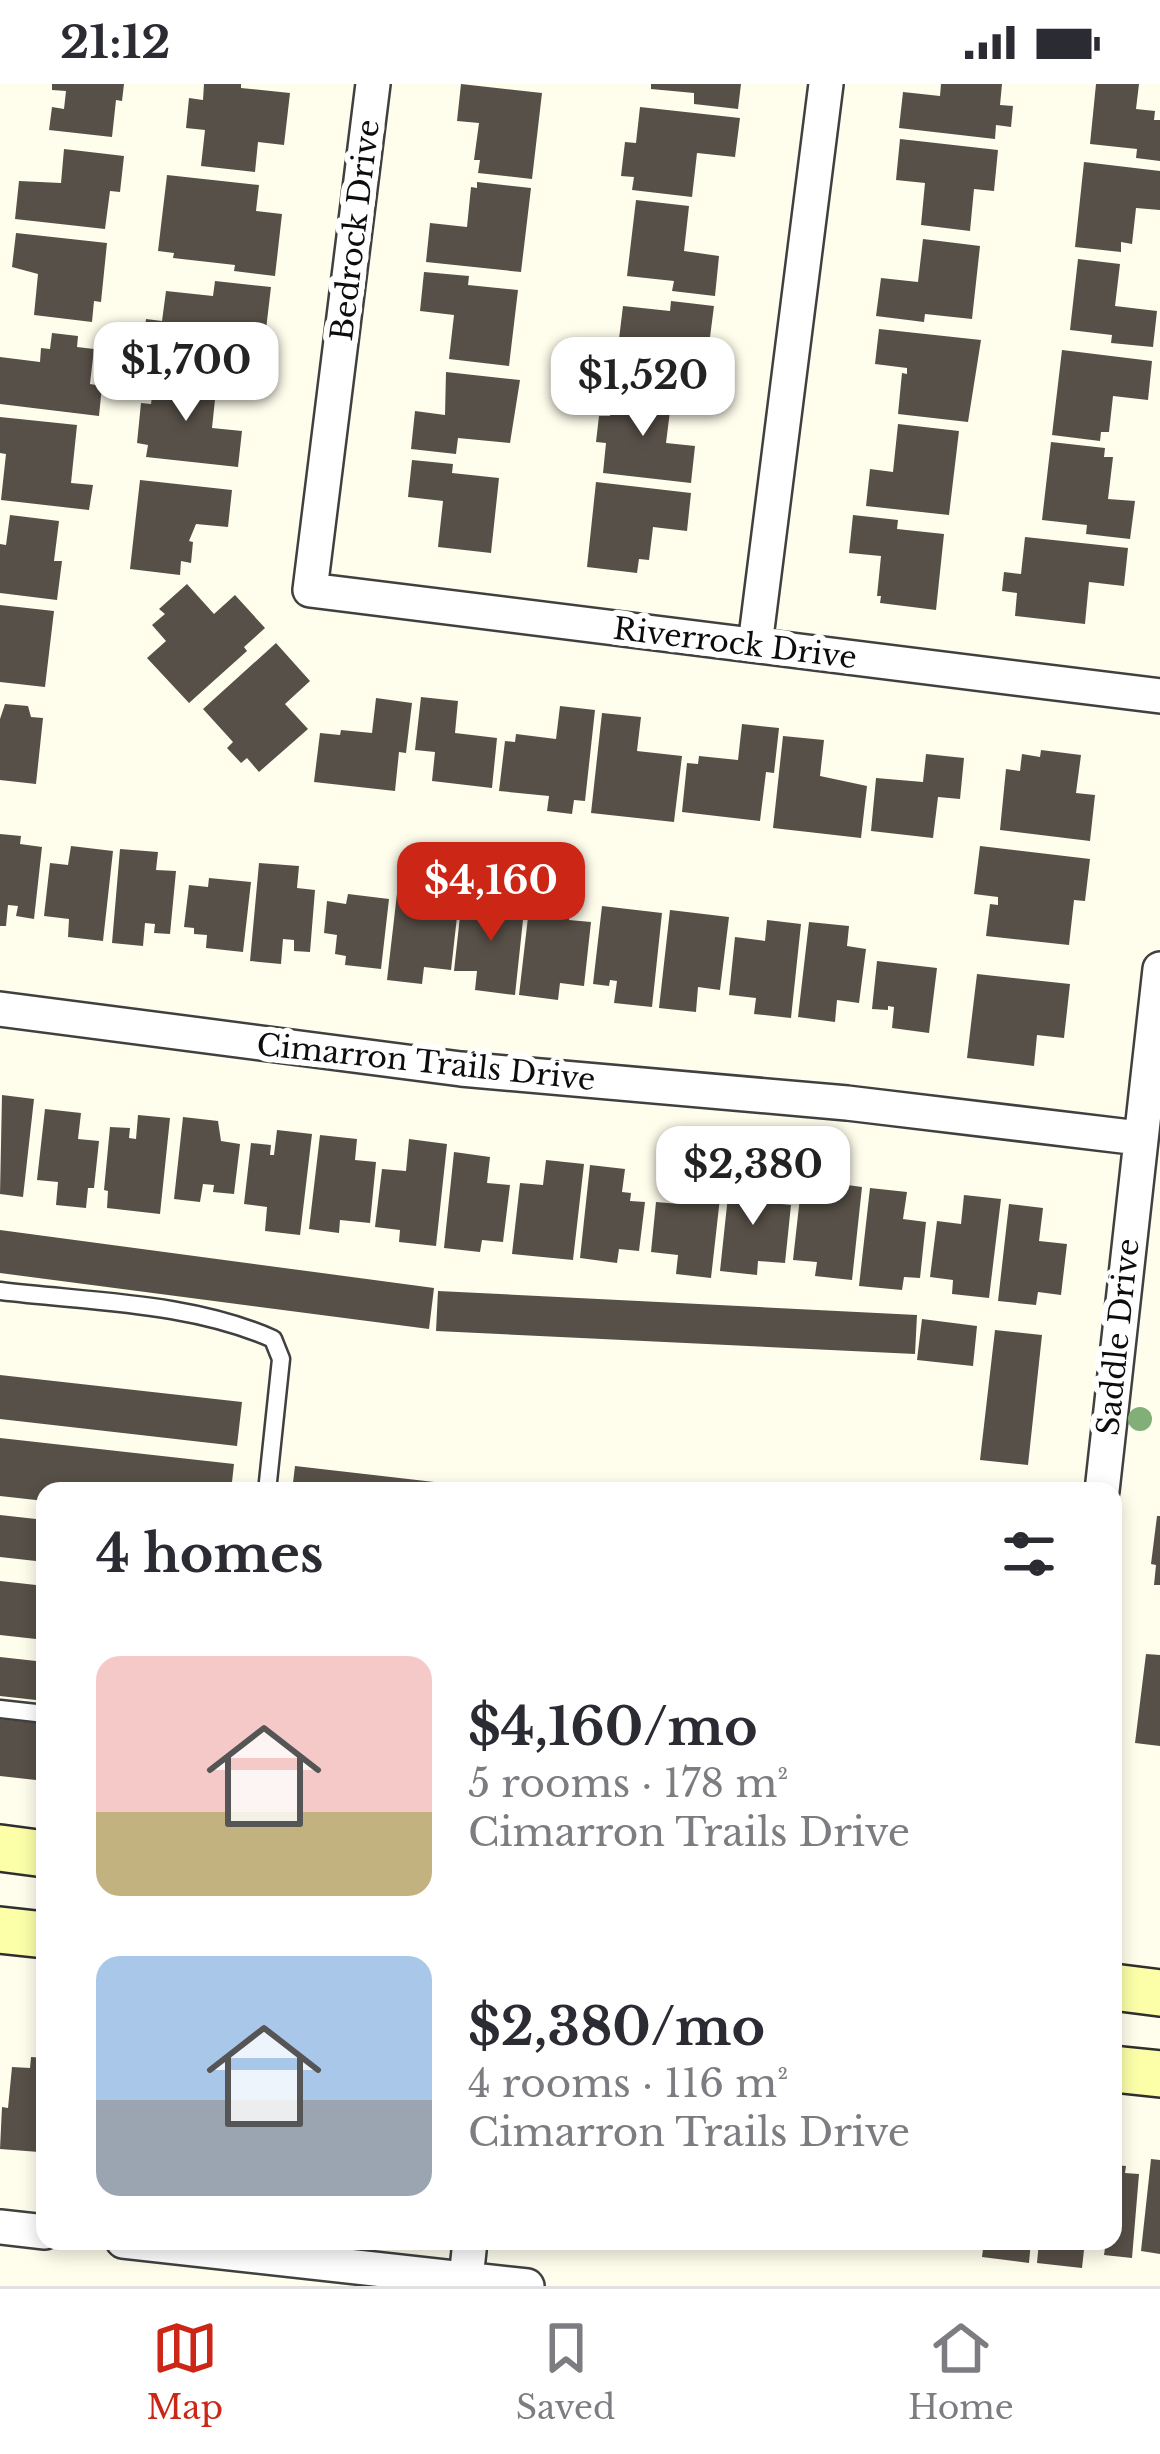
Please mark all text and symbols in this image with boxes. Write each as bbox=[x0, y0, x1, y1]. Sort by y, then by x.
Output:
text: 21:12 bbox=[60, 14, 171, 70]
street label: Bedrock Drive bbox=[323, 117, 387, 343]
pin: $1,700 bbox=[88, 322, 284, 424]
text: $1,700 bbox=[121, 336, 251, 385]
pin: $1,520 bbox=[545, 337, 741, 439]
text: $1,520 bbox=[578, 351, 708, 400]
street label: Riverrock Drive bbox=[611, 610, 859, 676]
pin: $4,160 bbox=[393, 842, 589, 944]
text: $4,160 bbox=[424, 856, 558, 905]
street label: Cimarron Trails Drive bbox=[255, 1026, 597, 1098]
pin: $2,380 bbox=[655, 1126, 851, 1228]
text: $2,380 bbox=[683, 1140, 823, 1189]
street label: Saddle Drive bbox=[1089, 1237, 1147, 1437]
icon: filters bbox=[996, 1521, 1062, 1587]
text: 4 homes bbox=[96, 1523, 324, 1586]
text: $4,160/mo bbox=[468, 1696, 758, 1759]
icon: home bbox=[192, 1704, 336, 1848]
text: 5 rooms · 178 m² bbox=[468, 1759, 788, 1808]
text: Cimarron Trails Drive bbox=[468, 1808, 910, 1857]
text: $2,380/mo bbox=[468, 1996, 765, 2059]
icon: home bbox=[192, 2004, 336, 2148]
text: 4 rooms · 116 m² bbox=[468, 2059, 788, 2108]
text: Cimarron Trails Drive bbox=[468, 2108, 910, 2157]
tab: Map bbox=[146, 2315, 223, 2428]
tab: Saved bbox=[516, 2315, 615, 2428]
tab: Home bbox=[908, 2315, 1014, 2428]

